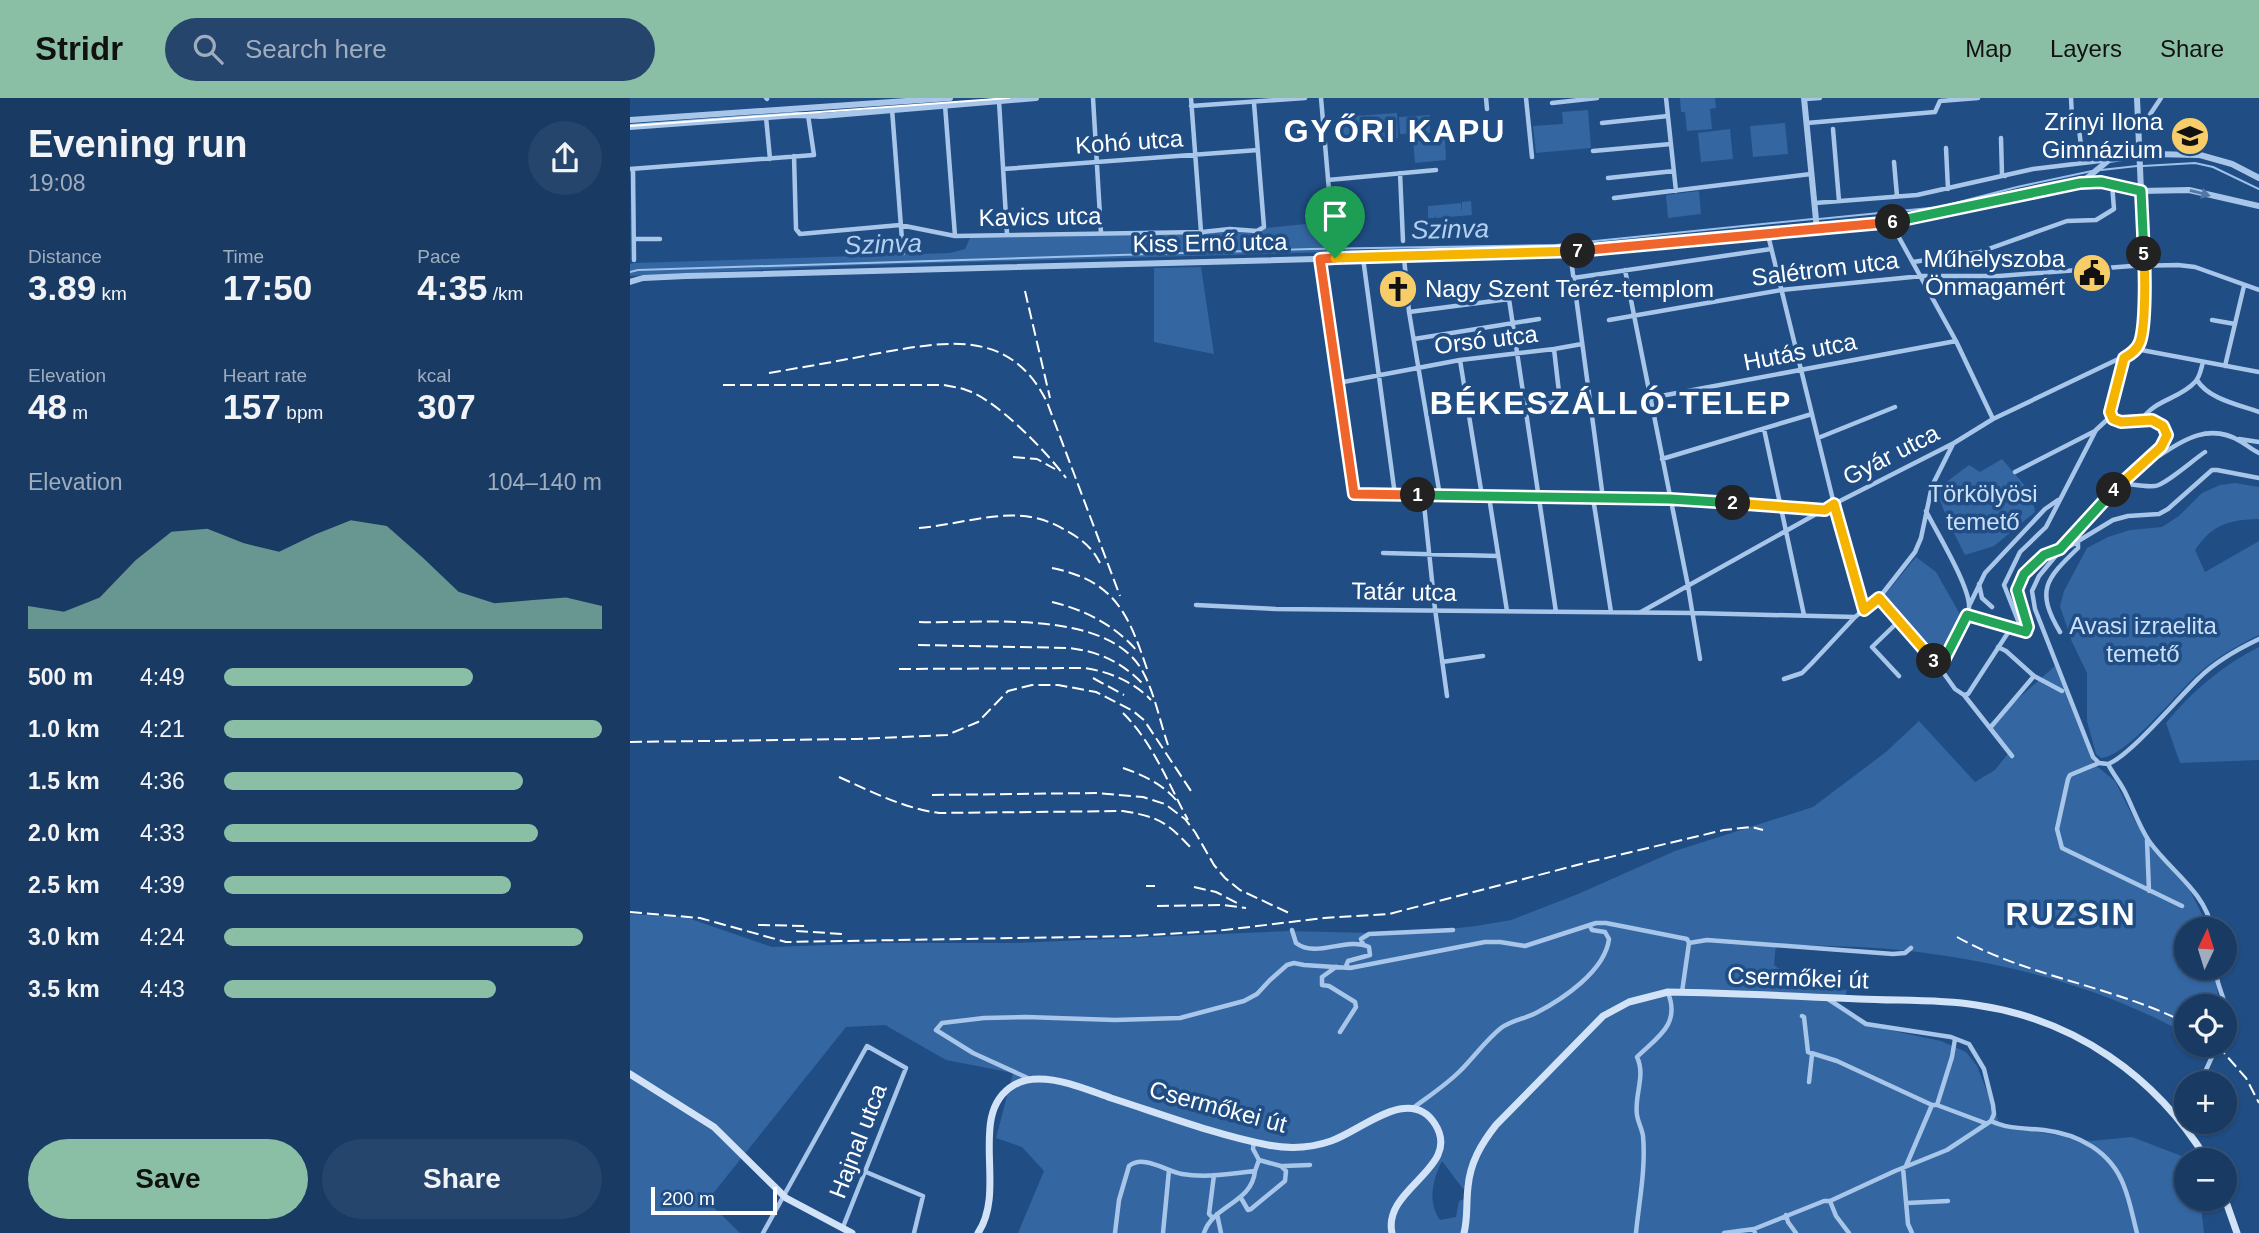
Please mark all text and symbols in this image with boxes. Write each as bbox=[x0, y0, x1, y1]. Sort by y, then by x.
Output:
search box bbox=[165, 18, 655, 81]
text: Stridr bbox=[35, 30, 123, 67]
icon: search bbox=[189, 30, 227, 68]
text: Search here bbox=[245, 34, 387, 64]
text: Map bbox=[1965, 35, 2012, 62]
text: Layers bbox=[2050, 35, 2122, 62]
text: Share bbox=[2160, 35, 2224, 62]
place label: Zrínyi Ilona Gimnázium bbox=[2042, 108, 2164, 163]
district label: GYŐRI KAPU bbox=[1284, 113, 1506, 149]
school or university icon: Zrínyi Ilona Gimnázium bbox=[2169, 115, 2211, 157]
button: share bbox=[528, 121, 602, 195]
text: Evening run bbox=[28, 123, 248, 165]
street label: Kohó utca bbox=[1074, 124, 1184, 159]
text: 19:08 bbox=[28, 170, 86, 196]
pin bbox=[1305, 186, 1365, 258]
one-way arrow bbox=[2189, 188, 2211, 199]
icon: arrive bbox=[1316, 197, 1354, 235]
street label: Kavics utca bbox=[978, 202, 1102, 231]
pin: 6 bbox=[1876, 204, 1910, 240]
text: 6 bbox=[1887, 211, 1898, 232]
water label: Szinva bbox=[1411, 213, 1489, 245]
water label: Szinva bbox=[843, 228, 923, 260]
street label: Kiss Ernő utca bbox=[1132, 228, 1288, 257]
pin: 7 bbox=[1560, 234, 1595, 268]
pin: 5 bbox=[2126, 236, 2162, 272]
text: 7 bbox=[1572, 240, 1583, 261]
text: 5 bbox=[2138, 243, 2149, 264]
place label: Műhelyszoba Önmagamért bbox=[1924, 245, 2066, 300]
text: Distance bbox=[28, 246, 102, 267]
text: Time bbox=[223, 246, 264, 267]
text: Pace bbox=[417, 246, 461, 267]
street label: Salétrom utca bbox=[1750, 246, 1901, 291]
public building icon: Műhelyszoba Önmagamért bbox=[2071, 252, 2113, 294]
text: 3.89 bbox=[28, 268, 96, 307]
text: 17:50 bbox=[223, 268, 312, 307]
text: 4:35 bbox=[417, 268, 487, 307]
church icon: Nagy Szent Teréz-templom bbox=[1377, 268, 1419, 310]
place label: Nagy Szent Teréz-templom bbox=[1425, 275, 1714, 302]
text: km bbox=[96, 283, 127, 304]
text: /km bbox=[487, 283, 523, 304]
street label: Orsó utca bbox=[1433, 320, 1540, 359]
street label: Hutás utca bbox=[1741, 327, 1859, 376]
text: Elevation bbox=[28, 365, 106, 386]
text: Heart rate bbox=[223, 365, 307, 386]
text: kcal bbox=[417, 365, 451, 386]
district label: BÉKESZÁLLÓ-TELEP bbox=[1430, 385, 1792, 421]
text: 48 bbox=[28, 387, 67, 426]
text: 157 bbox=[223, 387, 281, 426]
text: 307 bbox=[417, 387, 476, 426]
text: m bbox=[67, 402, 88, 423]
text: bpm bbox=[281, 402, 323, 423]
street label: Gyár utca bbox=[1838, 419, 1944, 490]
text: Elevation bbox=[28, 469, 123, 495]
text: 104–140 m bbox=[487, 469, 602, 495]
pin: 4 bbox=[2096, 472, 2132, 508]
pin: 1 bbox=[1400, 478, 1436, 512]
text: 4 bbox=[2108, 479, 2119, 500]
park label: Törkölyösi temető bbox=[1928, 480, 2038, 535]
text: 1 bbox=[1412, 484, 1423, 505]
pin: 2 bbox=[1716, 486, 1750, 520]
text: 2 bbox=[1727, 492, 1738, 513]
street label: Tatár utca bbox=[1351, 577, 1458, 606]
park label: Avasi izraelita temető bbox=[2069, 612, 2217, 667]
pin: 3 bbox=[1916, 644, 1952, 678]
text: 3 bbox=[1928, 650, 1939, 671]
text: 500 m bbox=[28, 664, 93, 690]
text: 4:49 bbox=[140, 664, 185, 690]
text: 1.0 km bbox=[28, 716, 100, 742]
text: 4:21 bbox=[140, 716, 185, 742]
text: 1.5 km bbox=[28, 768, 100, 794]
text: 4:36 bbox=[140, 768, 185, 794]
text: 2.0 km bbox=[28, 820, 100, 846]
text: 4:33 bbox=[140, 820, 185, 846]
text: 2.5 km bbox=[28, 872, 100, 898]
text: 4:39 bbox=[140, 872, 185, 898]
district label: RUZSIN bbox=[2005, 896, 2137, 932]
north arrow bbox=[2174, 917, 2236, 980]
map controls bbox=[2174, 917, 2237, 1211]
text: 3.0 km bbox=[28, 924, 100, 950]
text: 4:24 bbox=[140, 924, 185, 950]
street label: Csermőkei út bbox=[1727, 962, 1869, 993]
text: 3.5 km bbox=[28, 976, 100, 1002]
text: 4:43 bbox=[140, 976, 185, 1002]
button: locate bbox=[2174, 994, 2237, 1057]
button: + bbox=[2174, 1071, 2237, 1134]
street label: Csermőkei út bbox=[1146, 1075, 1290, 1138]
street label: Hajnal utca bbox=[823, 1079, 892, 1202]
button: Save bbox=[28, 1139, 308, 1219]
button: Share bbox=[322, 1139, 602, 1219]
button: − bbox=[2174, 1148, 2237, 1211]
scale bar bbox=[651, 1184, 777, 1216]
text: 200 m bbox=[662, 1188, 715, 1209]

